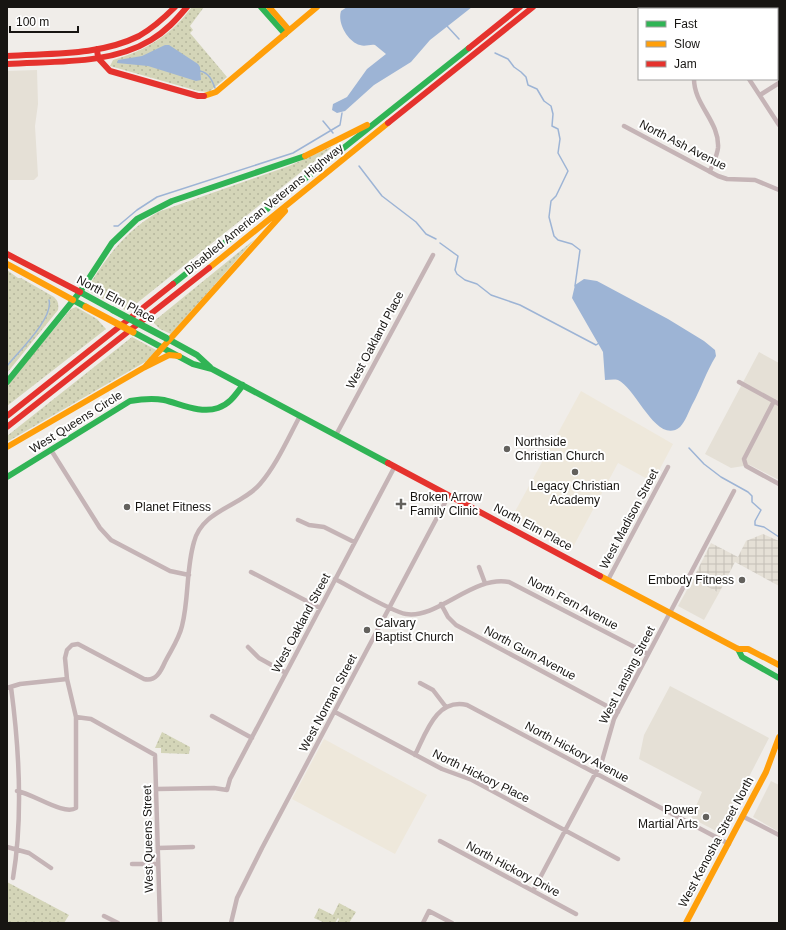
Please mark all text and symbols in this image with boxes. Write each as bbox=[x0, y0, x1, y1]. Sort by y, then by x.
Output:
scale bar bbox=[10, 8, 78, 34]
legend bbox=[638, 8, 778, 80]
text: 100 m bbox=[16, 15, 49, 29]
text: Fast bbox=[674, 17, 698, 31]
text: Slow bbox=[674, 37, 700, 51]
text: Jam bbox=[674, 57, 697, 71]
street label: North Ash Avenue bbox=[637, 117, 729, 173]
street label: Disabled American Veterans Highway bbox=[182, 141, 346, 277]
street label: North Elm Place bbox=[74, 272, 158, 326]
street label: West Oakland Place bbox=[343, 289, 407, 391]
street label: West Queens Circle bbox=[27, 388, 125, 456]
place label: Northside Christian Church bbox=[515, 435, 604, 463]
marker: Northside Christian Church bbox=[502, 444, 512, 454]
street label: West Madison Street bbox=[597, 466, 662, 571]
marker: Legacy Christian Academy bbox=[570, 467, 580, 477]
place label: Legacy Christian Academy bbox=[530, 479, 620, 507]
place label: Broken Arrow Family Clinic bbox=[410, 490, 482, 518]
marker: Broken Arrow Family Clinic bbox=[395, 498, 407, 510]
place label: Planet Fitness bbox=[135, 500, 211, 514]
street label: North Elm Place bbox=[491, 500, 575, 554]
marker: Planet Fitness bbox=[122, 502, 132, 512]
street label: West Oakland Street bbox=[269, 570, 333, 675]
street label: North Fern Avenue bbox=[525, 573, 621, 633]
place label: Embody Fitness bbox=[648, 573, 734, 587]
marker: Embody Fitness bbox=[737, 575, 747, 585]
place label: Calvary Baptist Church bbox=[375, 616, 454, 644]
street label: North Gum Avenue bbox=[482, 623, 579, 683]
street label: West Lansing Street bbox=[596, 623, 658, 726]
marker: Calvary Baptist Church bbox=[362, 625, 372, 635]
street label: West Norman Street bbox=[296, 651, 360, 754]
street label: North Hickory Avenue bbox=[523, 719, 632, 786]
street label: North Hickory Place bbox=[430, 746, 532, 806]
street label: West Kenosha Street North bbox=[676, 774, 756, 910]
street label: West Queens Street bbox=[140, 784, 156, 893]
place label: Power Martial Arts bbox=[638, 803, 698, 831]
marker: Power Martial Arts bbox=[701, 812, 711, 822]
street label: North Hickory Drive bbox=[464, 838, 562, 900]

